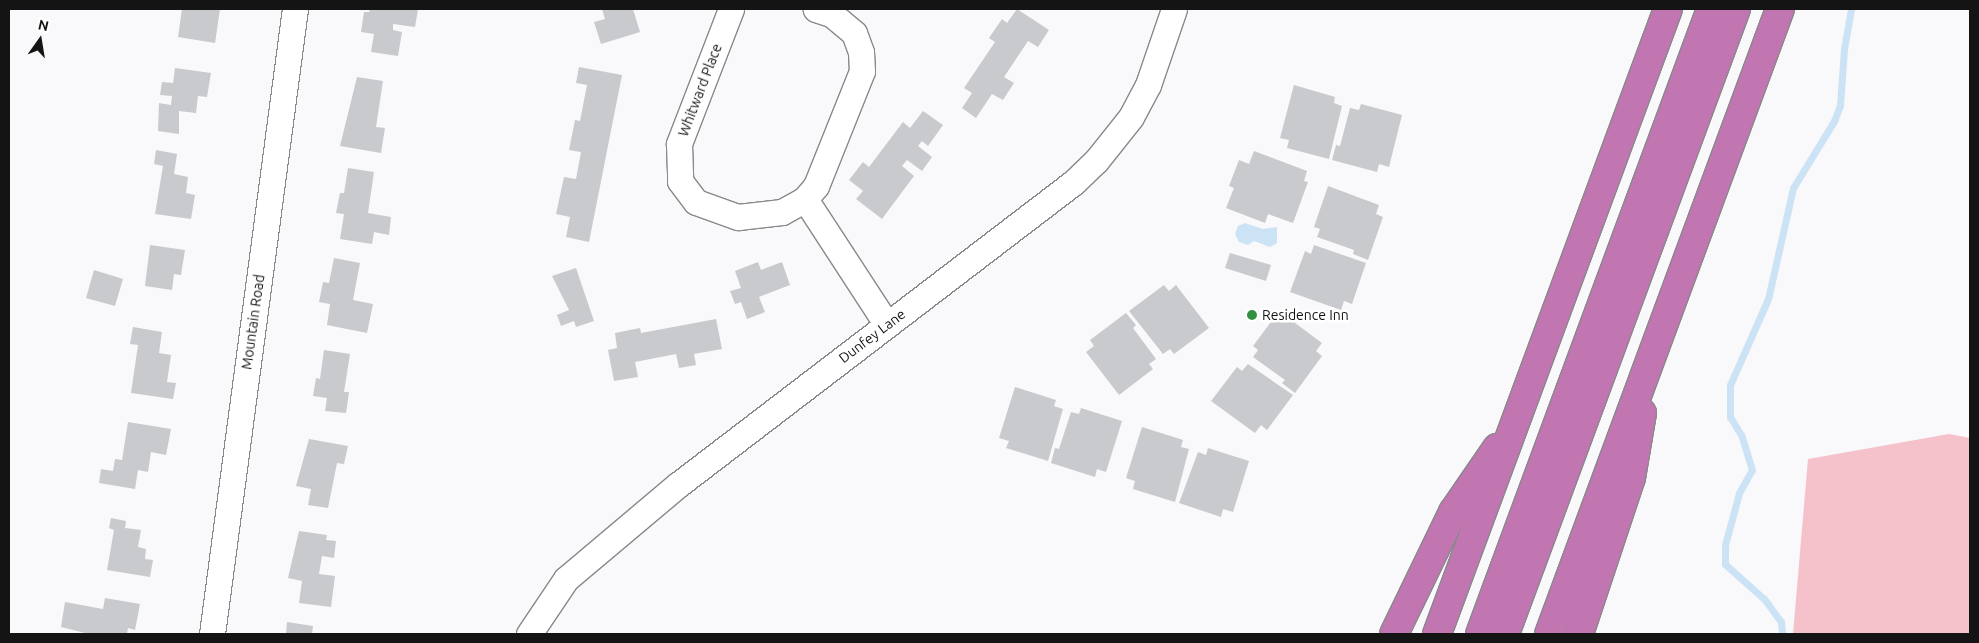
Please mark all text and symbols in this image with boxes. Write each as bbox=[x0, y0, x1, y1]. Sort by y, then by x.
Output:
north arrow bbox=[15, 15, 65, 65]
text: N bbox=[36, 16, 50, 34]
street label: Whitward Place bbox=[675, 41, 725, 139]
street label: Mountain Road bbox=[238, 273, 268, 371]
street label: Dunfey Lane bbox=[835, 306, 909, 366]
place label: Residence Inn bbox=[1262, 307, 1349, 323]
marker: Residence Inn bbox=[1246, 309, 1258, 321]

